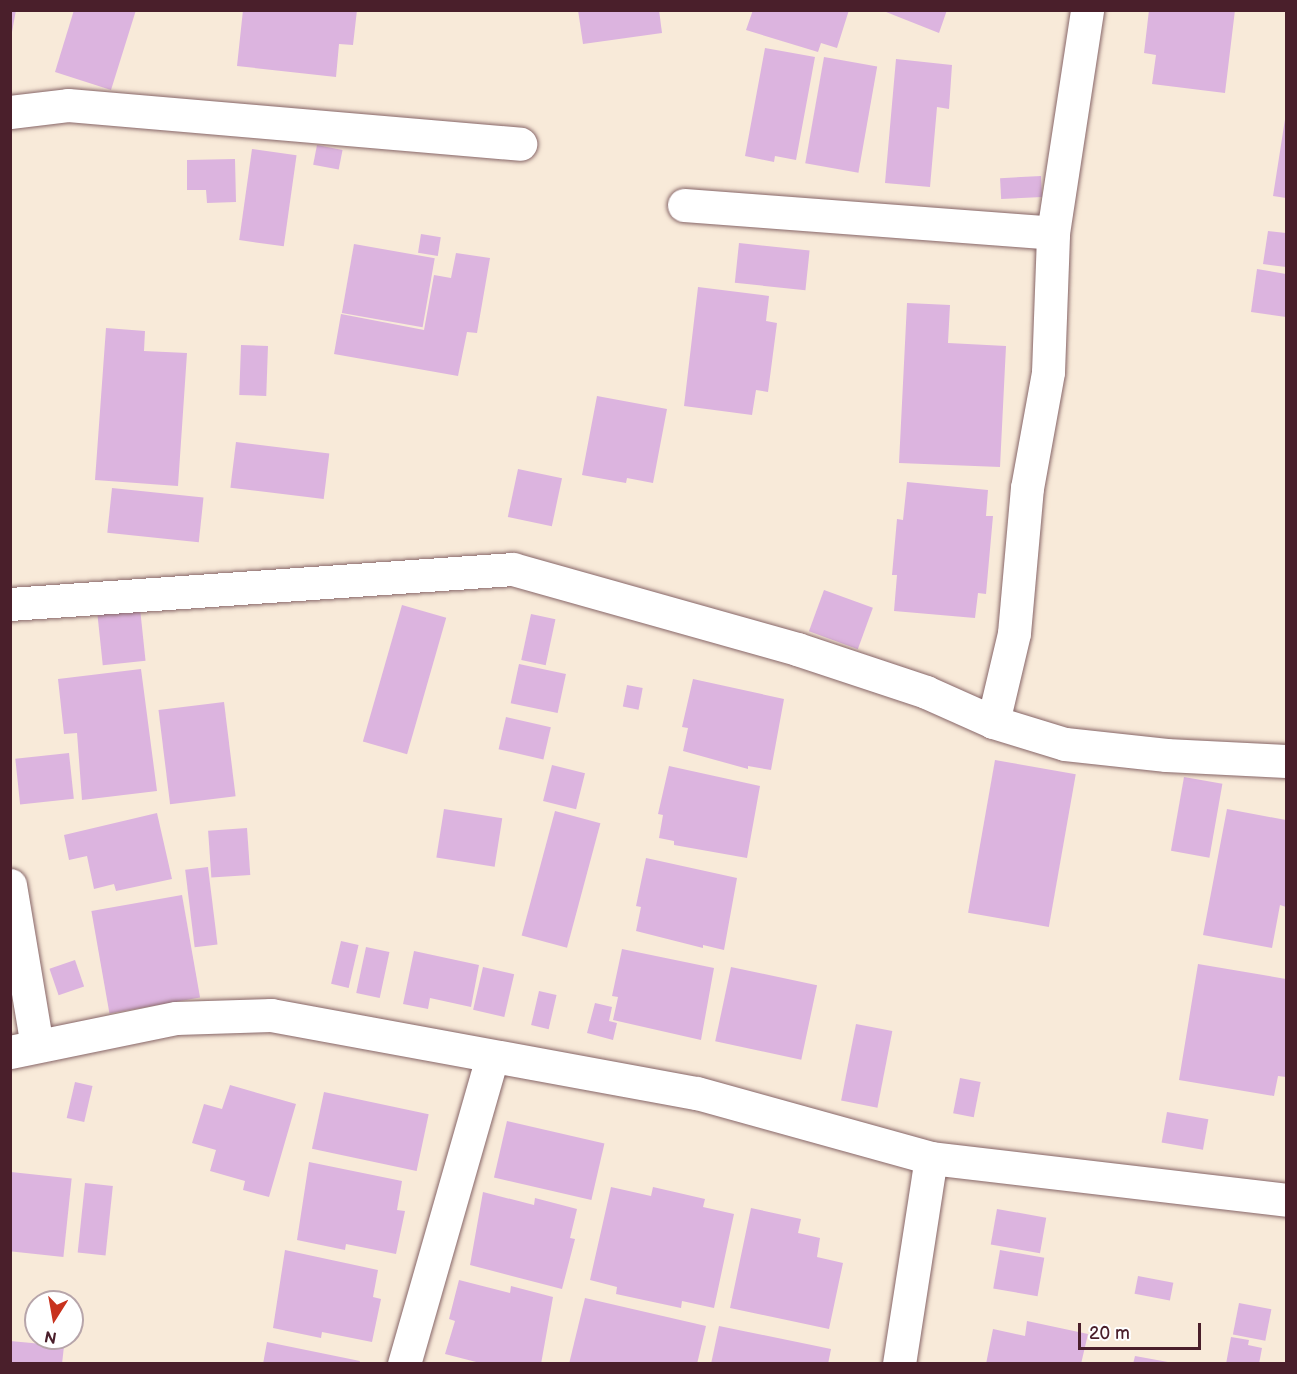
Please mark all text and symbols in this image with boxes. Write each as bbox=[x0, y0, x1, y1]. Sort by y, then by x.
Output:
north arrow bbox=[24, 1290, 84, 1350]
scale bar bbox=[1081, 1311, 1204, 1349]
text: 20 m bbox=[1089, 1323, 1130, 1344]
text: N bbox=[43, 1326, 59, 1347]

